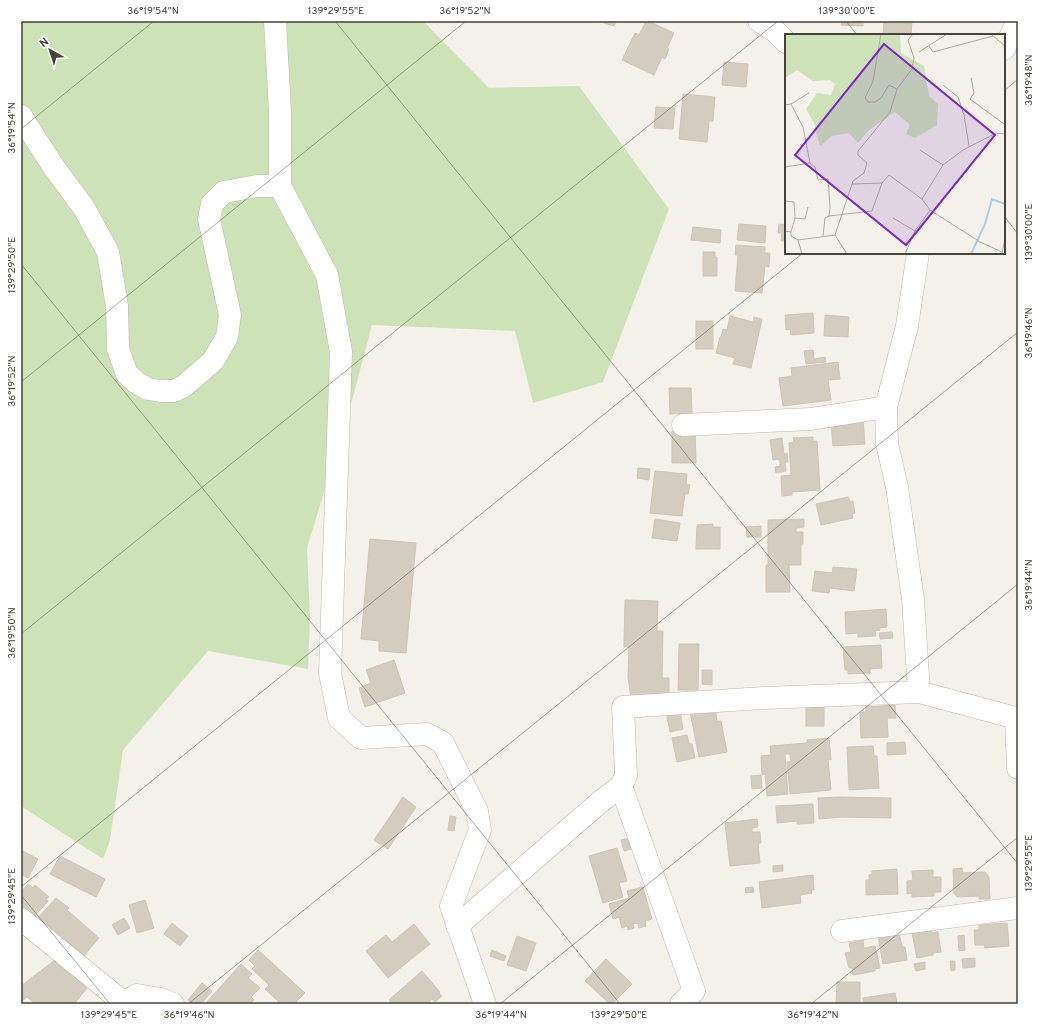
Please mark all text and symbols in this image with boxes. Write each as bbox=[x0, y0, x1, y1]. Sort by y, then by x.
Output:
text: 36°19'54"N bbox=[127, 5, 179, 18]
text: 139°29'55"E bbox=[308, 5, 364, 18]
text: 36°19'52"N bbox=[439, 5, 491, 18]
text: 139°30'00"E bbox=[819, 5, 875, 18]
north arrow bbox=[30, 30, 70, 70]
inset map bbox=[785, 34, 1005, 254]
text: N bbox=[37, 35, 52, 51]
text: 36°19'48"N bbox=[1023, 54, 1036, 106]
text: 36°19'54"N bbox=[6, 102, 19, 154]
text: 139°30'00"E bbox=[1023, 204, 1036, 260]
text: 139°29'50"E bbox=[6, 237, 19, 293]
text: 36°19'46"N bbox=[1023, 307, 1036, 359]
text: 36°19'52"N bbox=[6, 355, 19, 407]
text: 36°19'44"N bbox=[1023, 559, 1036, 611]
text: 36°19'50"N bbox=[6, 607, 19, 659]
text: 139°29'55"E bbox=[1023, 835, 1036, 891]
text: 139°29'45"E bbox=[6, 868, 19, 924]
text: 139°29'45"E bbox=[81, 1009, 137, 1022]
text: 36°19'46"N bbox=[163, 1009, 215, 1022]
text: 36°19'44"N bbox=[475, 1009, 527, 1022]
text: 139°29'50"E bbox=[591, 1009, 647, 1022]
text: 36°19'42"N bbox=[787, 1009, 839, 1022]

